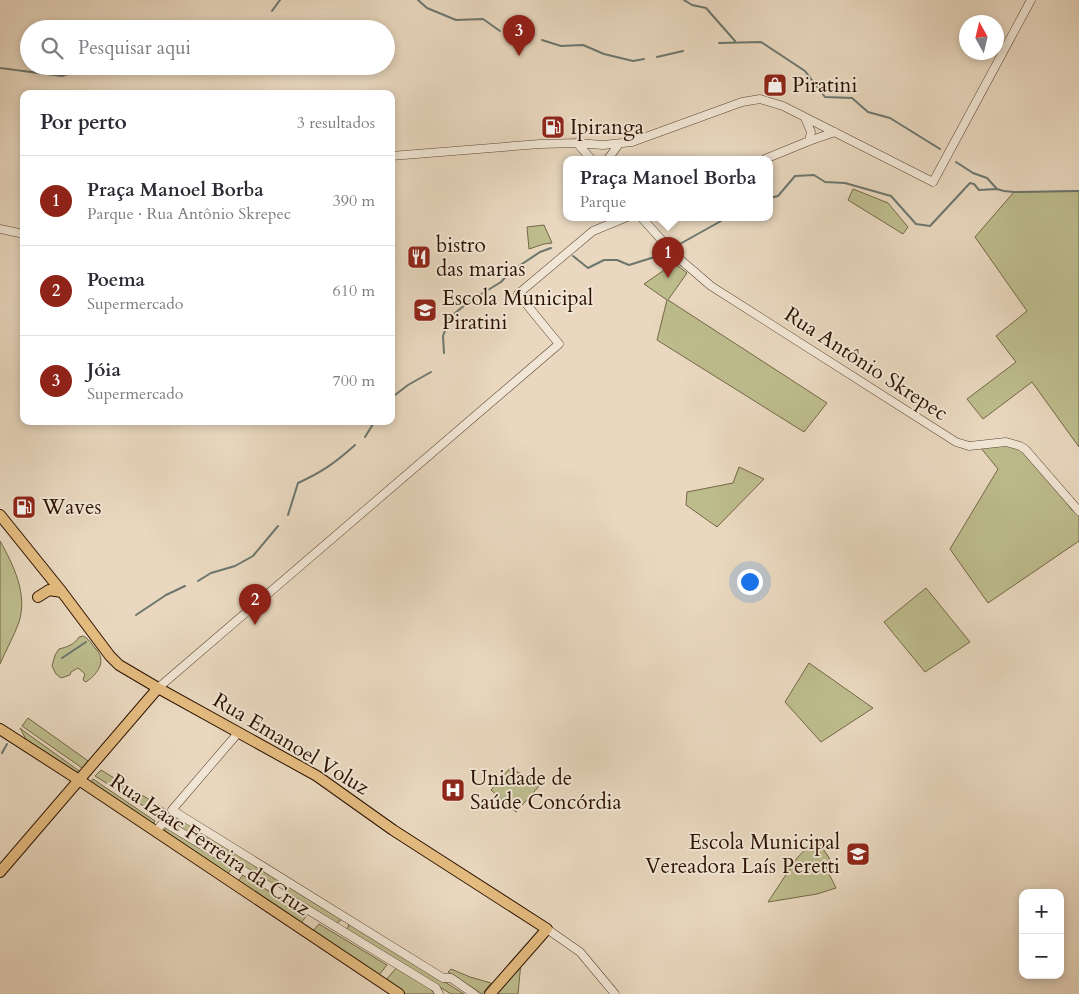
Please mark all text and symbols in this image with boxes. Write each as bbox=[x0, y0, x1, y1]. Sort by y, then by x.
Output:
pin: 3 bbox=[503, 15, 535, 56]
north arrow bbox=[959, 15, 1004, 60]
search box bbox=[20, 20, 395, 75]
icon: search bbox=[38, 34, 66, 62]
text: Pesquisar aqui bbox=[78, 35, 191, 61]
place label: Piratini bbox=[792, 71, 858, 100]
shop icon: Piratini bbox=[762, 72, 788, 98]
text: Por perto bbox=[40, 108, 127, 137]
text: 3 resultados bbox=[297, 112, 375, 134]
place label: Ipiranga bbox=[570, 113, 644, 142]
fuel station icon: Ipiranga bbox=[540, 114, 566, 140]
popup bbox=[563, 156, 773, 221]
text: Praça Manoel Borba bbox=[580, 165, 756, 191]
text: Praça Manoel Borba bbox=[87, 177, 264, 203]
text: 1 bbox=[52, 190, 60, 212]
text: 390 m bbox=[333, 190, 375, 212]
text: Parque bbox=[580, 191, 626, 213]
text: Parque · Rua Antônio Skrepec bbox=[87, 203, 291, 225]
place label: bistro das marias bbox=[436, 231, 525, 284]
pin: 1 bbox=[652, 237, 684, 278]
restaurant icon: bistro das marias bbox=[406, 244, 432, 270]
text: Poema bbox=[87, 267, 145, 293]
text: 2 bbox=[52, 280, 60, 302]
text: 610 m bbox=[333, 280, 375, 302]
place label: Escola Municipal Piratini bbox=[442, 284, 593, 337]
text: Supermercado bbox=[87, 293, 183, 315]
school or university icon: Escola Municipal Piratini bbox=[412, 297, 438, 323]
street label: Rua Antônio Skrepec bbox=[779, 300, 953, 428]
text: Jóia bbox=[87, 357, 121, 383]
text: 3 bbox=[52, 370, 60, 392]
text: 700 m bbox=[333, 370, 375, 392]
text: Supermercado bbox=[87, 383, 183, 405]
place label: Waves bbox=[41, 493, 101, 522]
fuel station icon: Waves bbox=[11, 494, 37, 520]
your location bbox=[737, 569, 763, 595]
pin: 2 bbox=[239, 584, 271, 625]
street label: Rua Emanoel Voluz bbox=[207, 686, 375, 802]
place label: Unidade de Saúde Concórdia bbox=[470, 764, 622, 817]
street label: Rua Izaac Ferreira da Cruz bbox=[104, 767, 316, 923]
hospital icon: Unidade de Saúde Concórdia bbox=[440, 777, 466, 803]
place label: Escola Municipal Vereadora Laís Peretti bbox=[645, 828, 840, 881]
school or university icon: Escola Municipal Vereadora Laís Peretti bbox=[845, 841, 871, 867]
map controls bbox=[1019, 889, 1064, 979]
button: + bbox=[1019, 889, 1064, 934]
button: − bbox=[1019, 934, 1064, 979]

